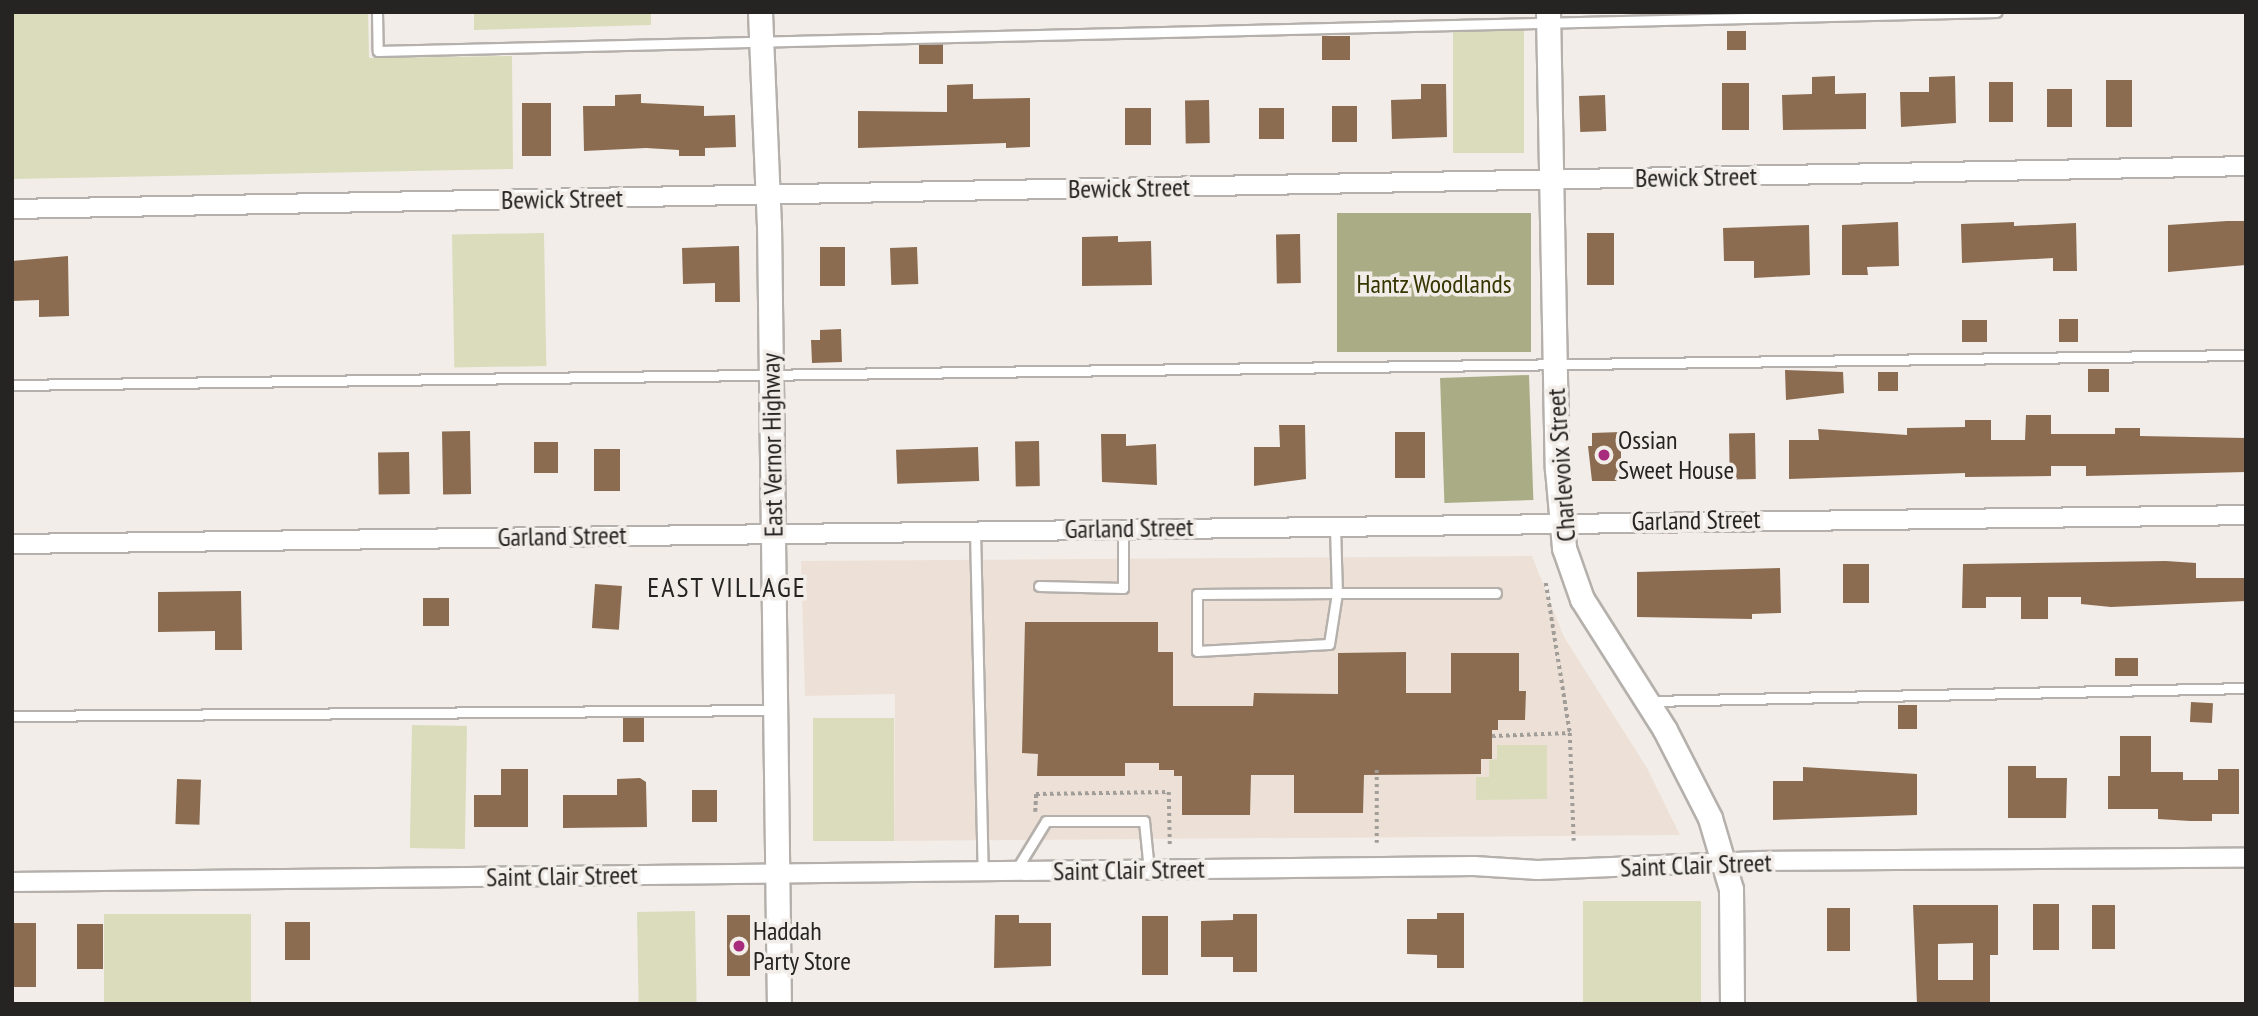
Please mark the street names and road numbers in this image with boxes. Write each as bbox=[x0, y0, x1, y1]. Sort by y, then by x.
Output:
street label: Bewick Street bbox=[1635, 160, 1757, 194]
street label: Bewick Street bbox=[1068, 171, 1190, 205]
street label: Bewick Street bbox=[501, 182, 623, 216]
street label: East Vernor Highway bbox=[755, 352, 789, 538]
street label: Charlevoix Street bbox=[1540, 387, 1582, 543]
street label: Garland Street bbox=[1631, 503, 1761, 537]
street label: Garland Street bbox=[1064, 511, 1194, 545]
street label: Garland Street bbox=[497, 519, 627, 553]
street label: Saint Clair Street bbox=[1620, 847, 1772, 883]
street label: Saint Clair Street bbox=[1053, 853, 1205, 887]
street label: Saint Clair Street bbox=[486, 859, 638, 893]

